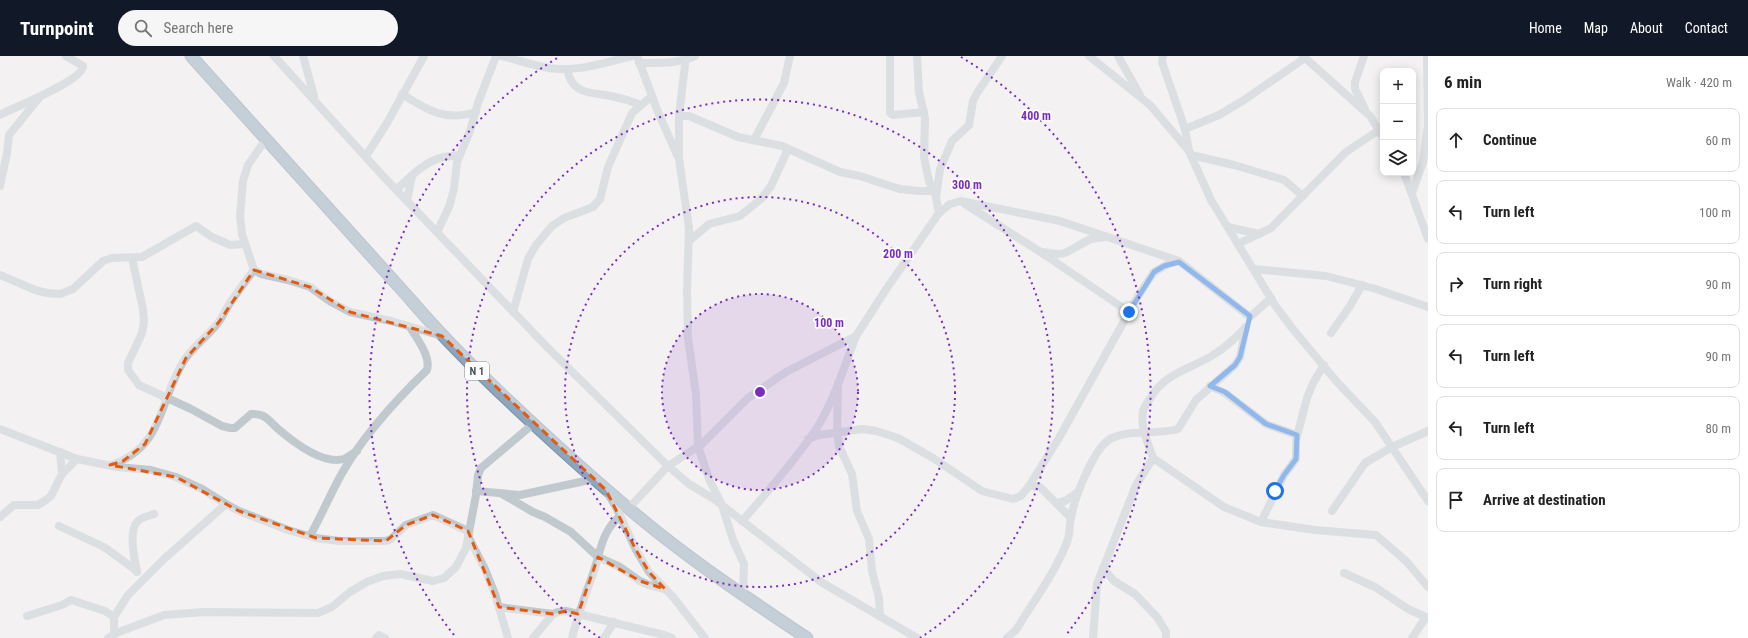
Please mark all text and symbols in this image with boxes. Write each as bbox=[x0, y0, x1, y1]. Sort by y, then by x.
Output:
search box bbox=[118, 10, 398, 46]
text: Turnpoint bbox=[20, 17, 94, 40]
icon: search bbox=[132, 17, 154, 39]
text: Search here bbox=[164, 19, 233, 37]
text: Home bbox=[1529, 20, 1562, 36]
text: Map bbox=[1584, 20, 1608, 36]
text: About bbox=[1630, 20, 1663, 36]
text: Contact bbox=[1685, 20, 1728, 36]
map controls bbox=[1380, 68, 1416, 176]
button: + bbox=[1380, 68, 1416, 104]
text: 6 min bbox=[1444, 72, 1482, 92]
text: Walk · 420 m bbox=[1666, 75, 1732, 90]
button: − bbox=[1380, 104, 1416, 140]
text: 400 m bbox=[1021, 109, 1051, 123]
icon: ahead bbox=[1445, 129, 1467, 151]
text: Continue bbox=[1483, 131, 1537, 149]
text: 60 m bbox=[1705, 133, 1731, 148]
button: layers bbox=[1380, 140, 1416, 176]
text: 300 m bbox=[952, 178, 982, 192]
icon: left bbox=[1445, 201, 1467, 223]
text: Turn left bbox=[1483, 203, 1534, 221]
text: 100 m bbox=[1699, 205, 1731, 220]
text: 200 m bbox=[883, 247, 913, 261]
icon: right bbox=[1445, 273, 1467, 295]
text: Turn right bbox=[1483, 275, 1542, 293]
text: 90 m bbox=[1705, 277, 1731, 292]
route end bbox=[1120, 303, 1138, 321]
text: 100 m bbox=[814, 316, 844, 330]
icon: left bbox=[1445, 345, 1467, 367]
text: Turn left bbox=[1483, 347, 1534, 365]
text: 90 m bbox=[1705, 349, 1731, 364]
road number: N 1 bbox=[465, 362, 489, 380]
centre of rings bbox=[753, 385, 767, 399]
icon: left bbox=[1445, 417, 1467, 439]
text: Turn left bbox=[1483, 419, 1534, 437]
text: 80 m bbox=[1705, 421, 1731, 436]
route start bbox=[1266, 482, 1284, 500]
icon: arrive bbox=[1445, 489, 1467, 511]
text: Arrive at destination bbox=[1483, 491, 1606, 509]

